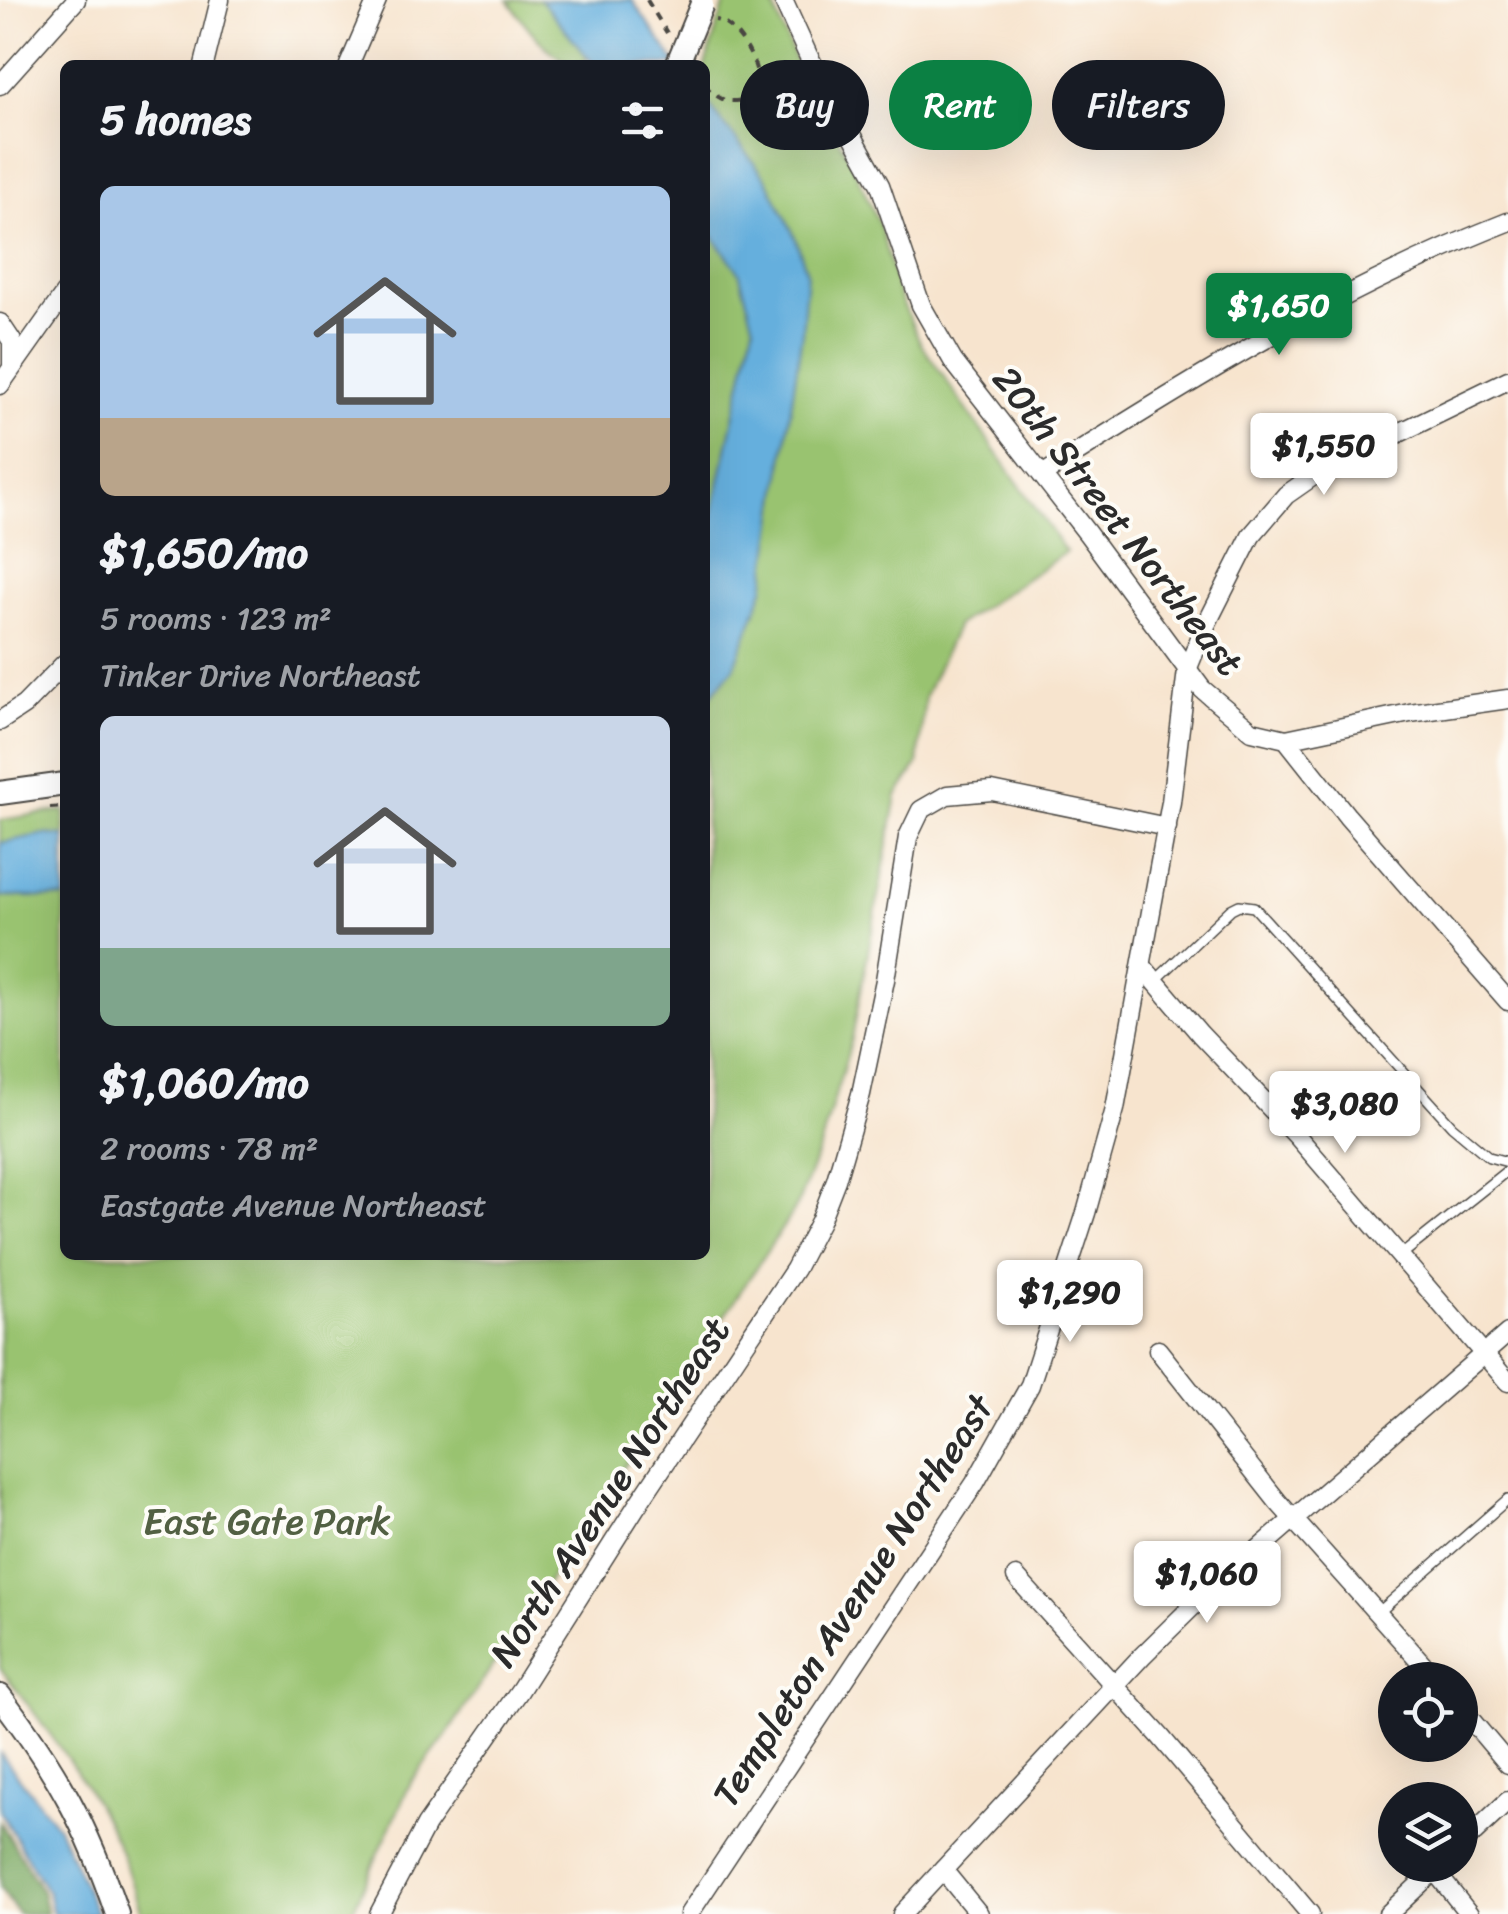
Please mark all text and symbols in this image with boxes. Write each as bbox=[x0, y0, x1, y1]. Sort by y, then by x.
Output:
chip: Buy bbox=[740, 60, 869, 150]
chip: Rent bbox=[889, 60, 1032, 150]
chip: Filters bbox=[1052, 60, 1225, 150]
text: 5 homes bbox=[100, 83, 251, 157]
icon: filters bbox=[615, 93, 670, 148]
icon: home bbox=[295, 251, 475, 431]
pin: $1,650 bbox=[1198, 273, 1360, 358]
text: $1,650 bbox=[1228, 277, 1330, 334]
street label: 20th Street Northeast bbox=[974, 350, 1262, 692]
pin: $1,550 bbox=[1243, 413, 1405, 498]
text: $1,550 bbox=[1272, 417, 1376, 474]
text: $1,650/mo bbox=[100, 516, 308, 590]
text: 5 rooms · 123 m² bbox=[100, 590, 332, 647]
text: Tinker Drive Northeast bbox=[100, 647, 421, 704]
icon: home bbox=[295, 781, 475, 961]
text: $1,060/mo bbox=[100, 1046, 309, 1120]
pin: $3,080 bbox=[1264, 1071, 1426, 1156]
text: $3,080 bbox=[1291, 1075, 1399, 1132]
text: 2 rooms · 78 m² bbox=[100, 1120, 318, 1177]
text: Eastgate Avenue Northeast bbox=[100, 1177, 487, 1234]
pin: $1,290 bbox=[989, 1260, 1151, 1345]
text: $1,290 bbox=[1019, 1264, 1121, 1321]
street label: North Avenue Northeast bbox=[471, 1303, 749, 1681]
street label: Templeton Avenue Northeast bbox=[694, 1379, 1013, 1821]
park label: East Gate Park bbox=[143, 1488, 391, 1555]
pin: $1,060 bbox=[1126, 1541, 1288, 1626]
text: $1,060 bbox=[1156, 1545, 1258, 1602]
map controls bbox=[1378, 1662, 1478, 1882]
button: locate bbox=[1378, 1662, 1478, 1762]
button: layers bbox=[1378, 1782, 1478, 1882]

